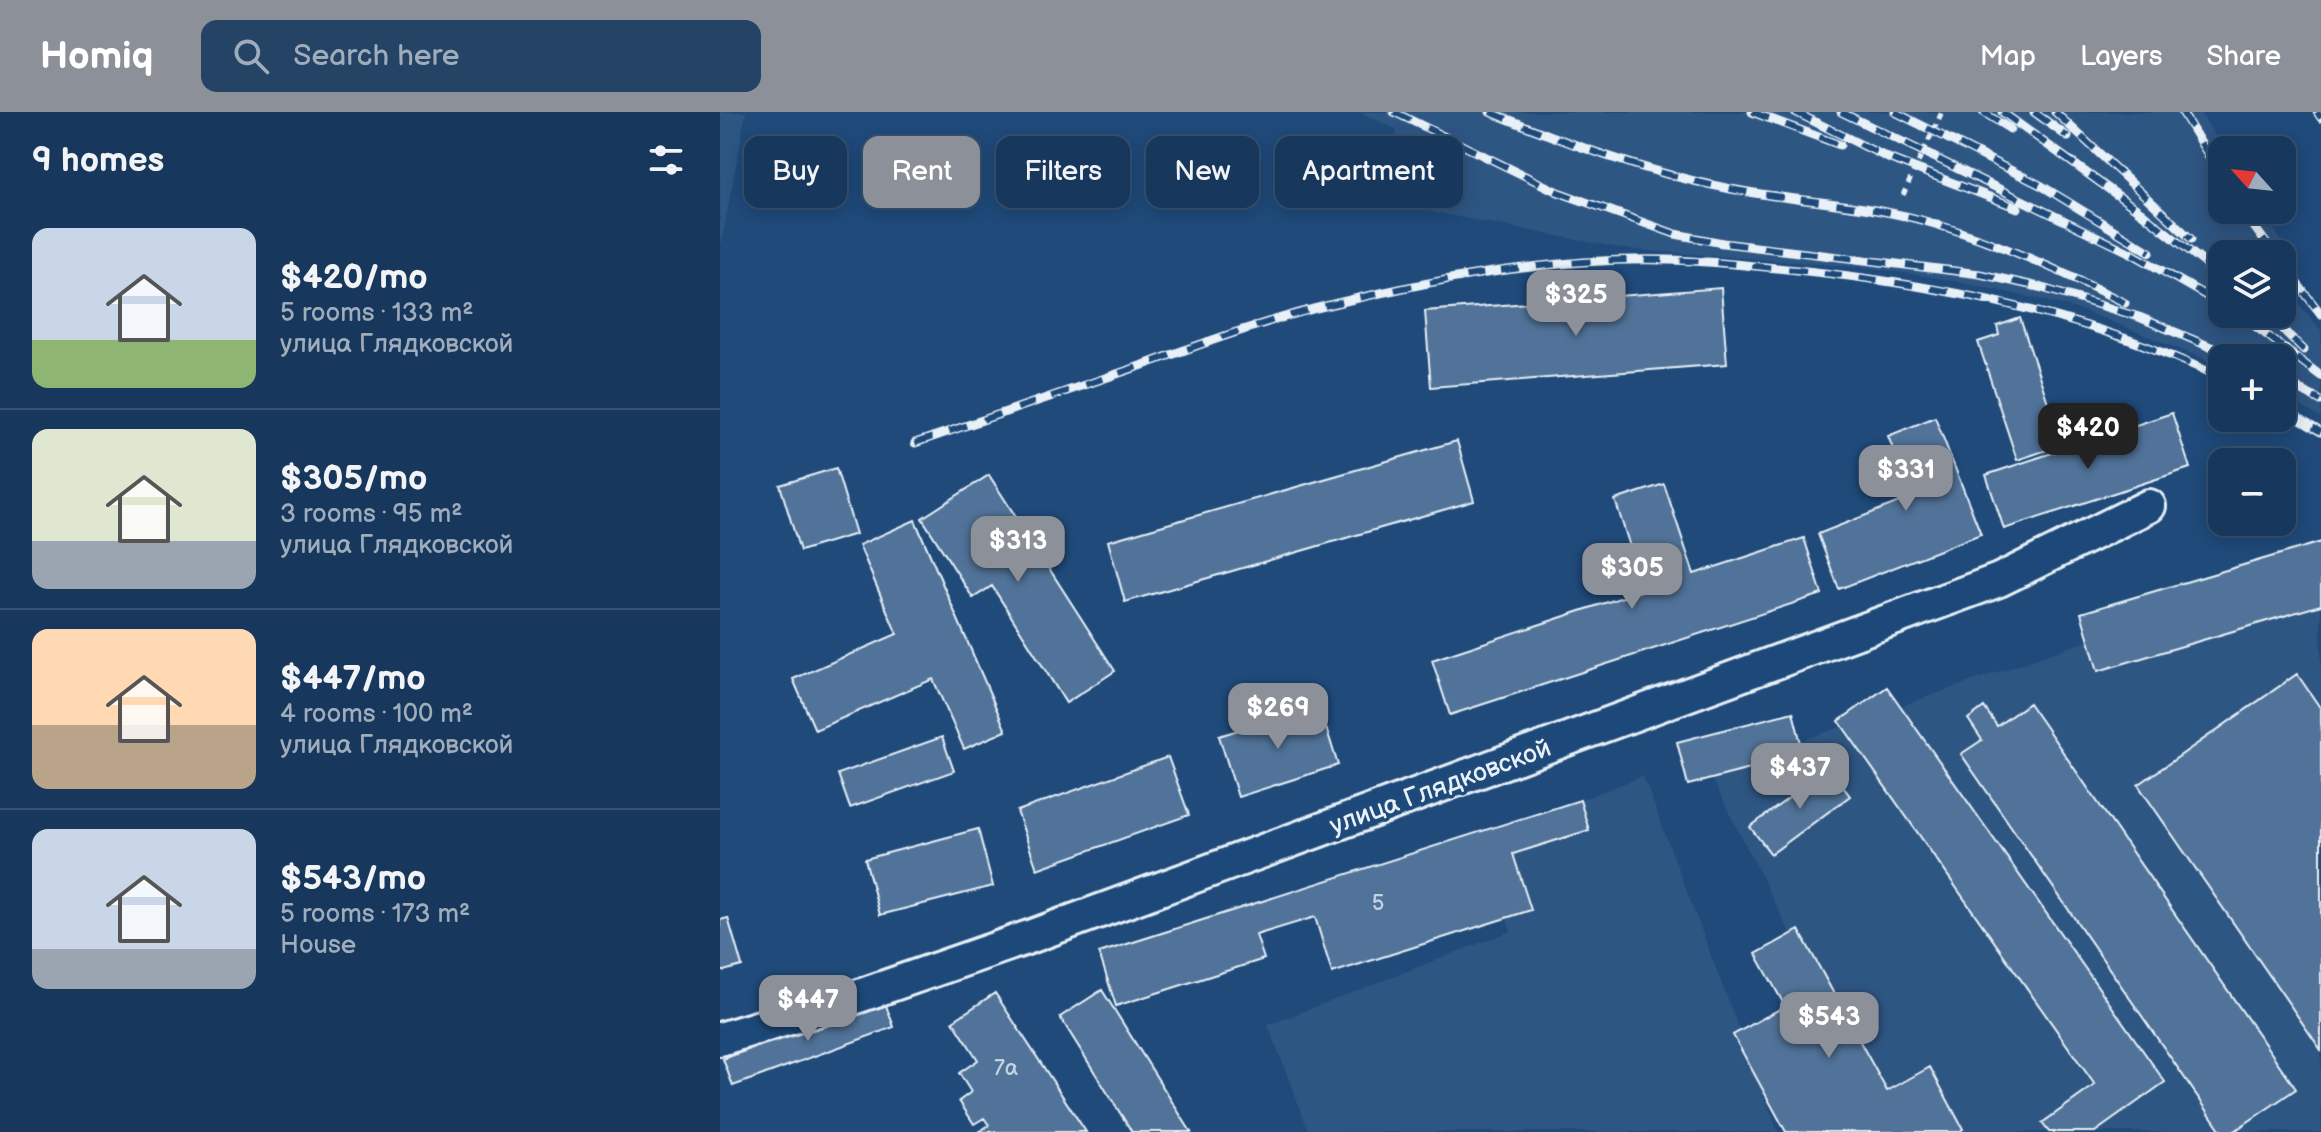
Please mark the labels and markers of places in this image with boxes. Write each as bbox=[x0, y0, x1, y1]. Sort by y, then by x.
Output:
pin: $325 bbox=[1529, 270, 1623, 338]
pin: $420 bbox=[2041, 403, 2135, 471]
pin: $331 bbox=[1859, 445, 1953, 513]
pin: $313 bbox=[971, 516, 1065, 584]
pin: $305 bbox=[1585, 543, 1679, 611]
pin: $269 bbox=[1231, 683, 1325, 751]
pin: $437 bbox=[1753, 743, 1847, 811]
pin: $447 bbox=[761, 975, 855, 1043]
pin: $543 bbox=[1782, 992, 1876, 1060]

